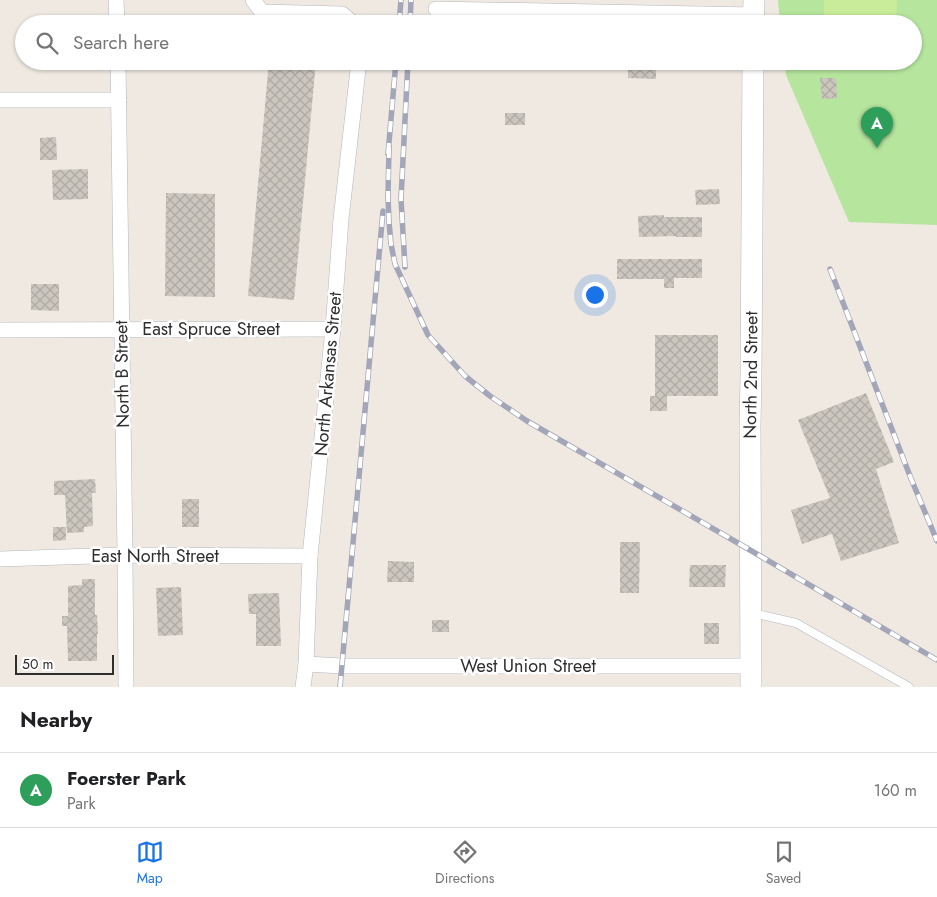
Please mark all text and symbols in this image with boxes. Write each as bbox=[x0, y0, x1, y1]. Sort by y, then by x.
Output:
search box bbox=[15, 15, 922, 70]
icon: search bbox=[33, 29, 61, 57]
text: Search here bbox=[73, 29, 169, 56]
pin: A bbox=[861, 107, 893, 148]
your location bbox=[582, 282, 608, 308]
street label: North Arkansas Street bbox=[308, 290, 348, 457]
street label: North 2nd Street bbox=[737, 310, 764, 439]
street label: East Spruce Street bbox=[142, 316, 280, 342]
street label: North B Street bbox=[108, 319, 136, 428]
street label: East North Street bbox=[91, 543, 219, 569]
scale bar bbox=[15, 652, 114, 675]
street label: West Union Street bbox=[460, 653, 596, 679]
text: 50 m bbox=[22, 654, 53, 674]
text: Nearby bbox=[20, 705, 92, 735]
text: Foerster Park bbox=[67, 765, 186, 792]
text: A bbox=[30, 779, 42, 802]
text: 160 m bbox=[874, 779, 917, 802]
text: Park bbox=[67, 792, 96, 815]
tab: Map bbox=[136, 838, 164, 888]
tab: Directions bbox=[435, 838, 494, 888]
tab: Saved bbox=[766, 838, 801, 888]

